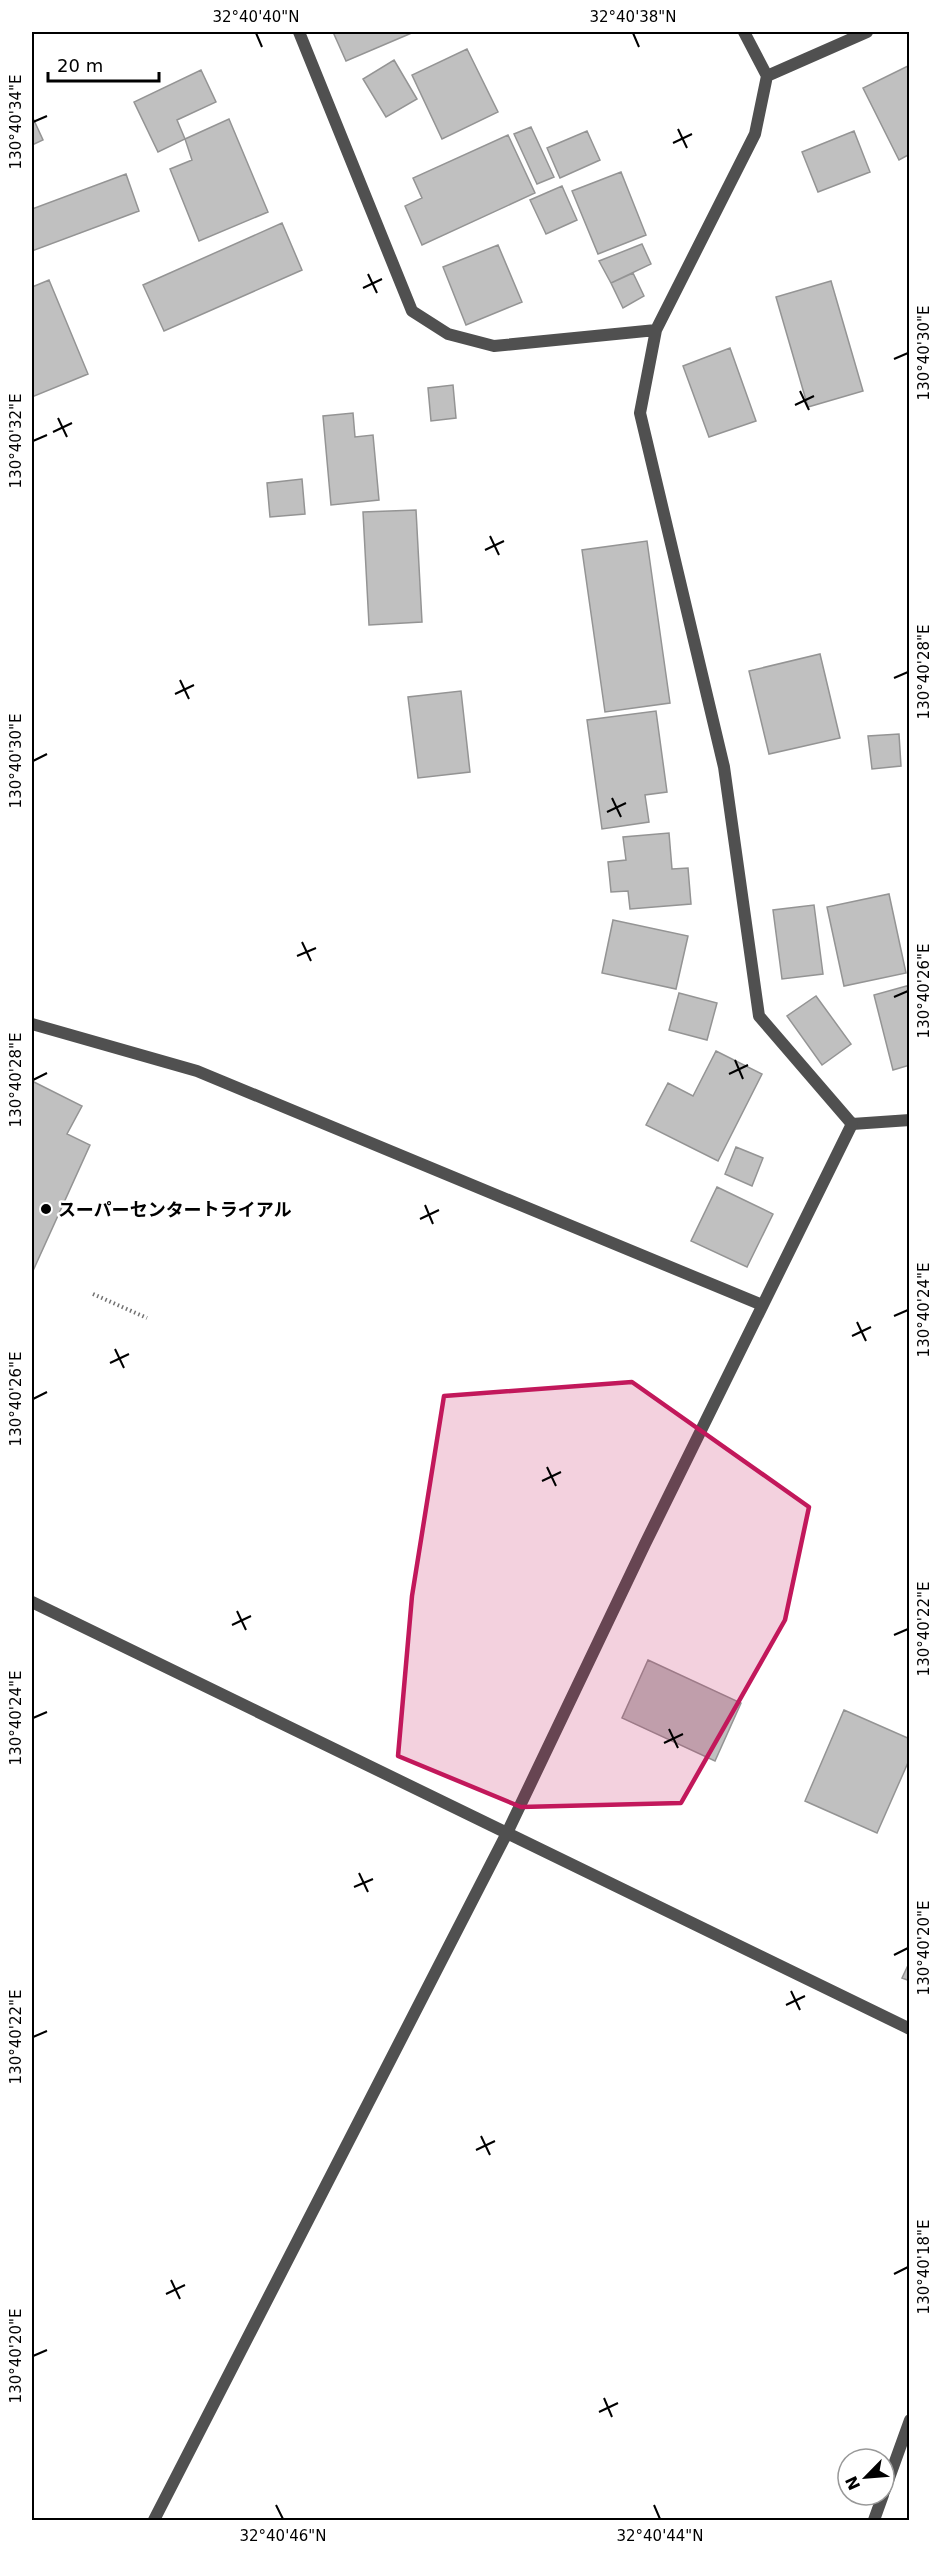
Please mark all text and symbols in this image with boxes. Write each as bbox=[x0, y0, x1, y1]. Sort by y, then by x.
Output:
text: 32°40'40"N bbox=[212, 8, 300, 26]
text: 32°40'38"N bbox=[589, 8, 677, 26]
scale bar bbox=[48, 45, 159, 83]
text: 20 m bbox=[57, 55, 103, 76]
text: 130°40'34"E bbox=[7, 75, 25, 169]
text: 130°40'30"E bbox=[915, 306, 933, 400]
text: 130°40'32"E bbox=[7, 394, 25, 488]
text: 130°40'28"E bbox=[915, 625, 933, 719]
text: 130°40'30"E bbox=[7, 714, 25, 808]
text: 130°40'26"E bbox=[915, 944, 933, 1038]
text: 130°40'28"E bbox=[7, 1033, 25, 1127]
place label: スーパーセンタートライアル bbox=[58, 1199, 292, 1220]
marker: スーパーセンタートライアル bbox=[39, 1202, 53, 1216]
text: 130°40'24"E bbox=[915, 1263, 933, 1357]
text: 130°40'26"E bbox=[7, 1352, 25, 1446]
text: 130°40'22"E bbox=[915, 1582, 933, 1676]
text: 130°40'24"E bbox=[7, 1671, 25, 1765]
text: 130°40'20"E bbox=[915, 1901, 933, 1995]
text: 130°40'22"E bbox=[7, 1990, 25, 2084]
text: 130°40'18"E bbox=[915, 2220, 933, 2314]
text: 130°40'20"E bbox=[7, 2309, 25, 2403]
north arrow bbox=[836, 2447, 896, 2507]
text: N bbox=[841, 2473, 864, 2493]
text: 32°40'46"N bbox=[239, 2527, 327, 2545]
text: 32°40'44"N bbox=[616, 2527, 704, 2545]

